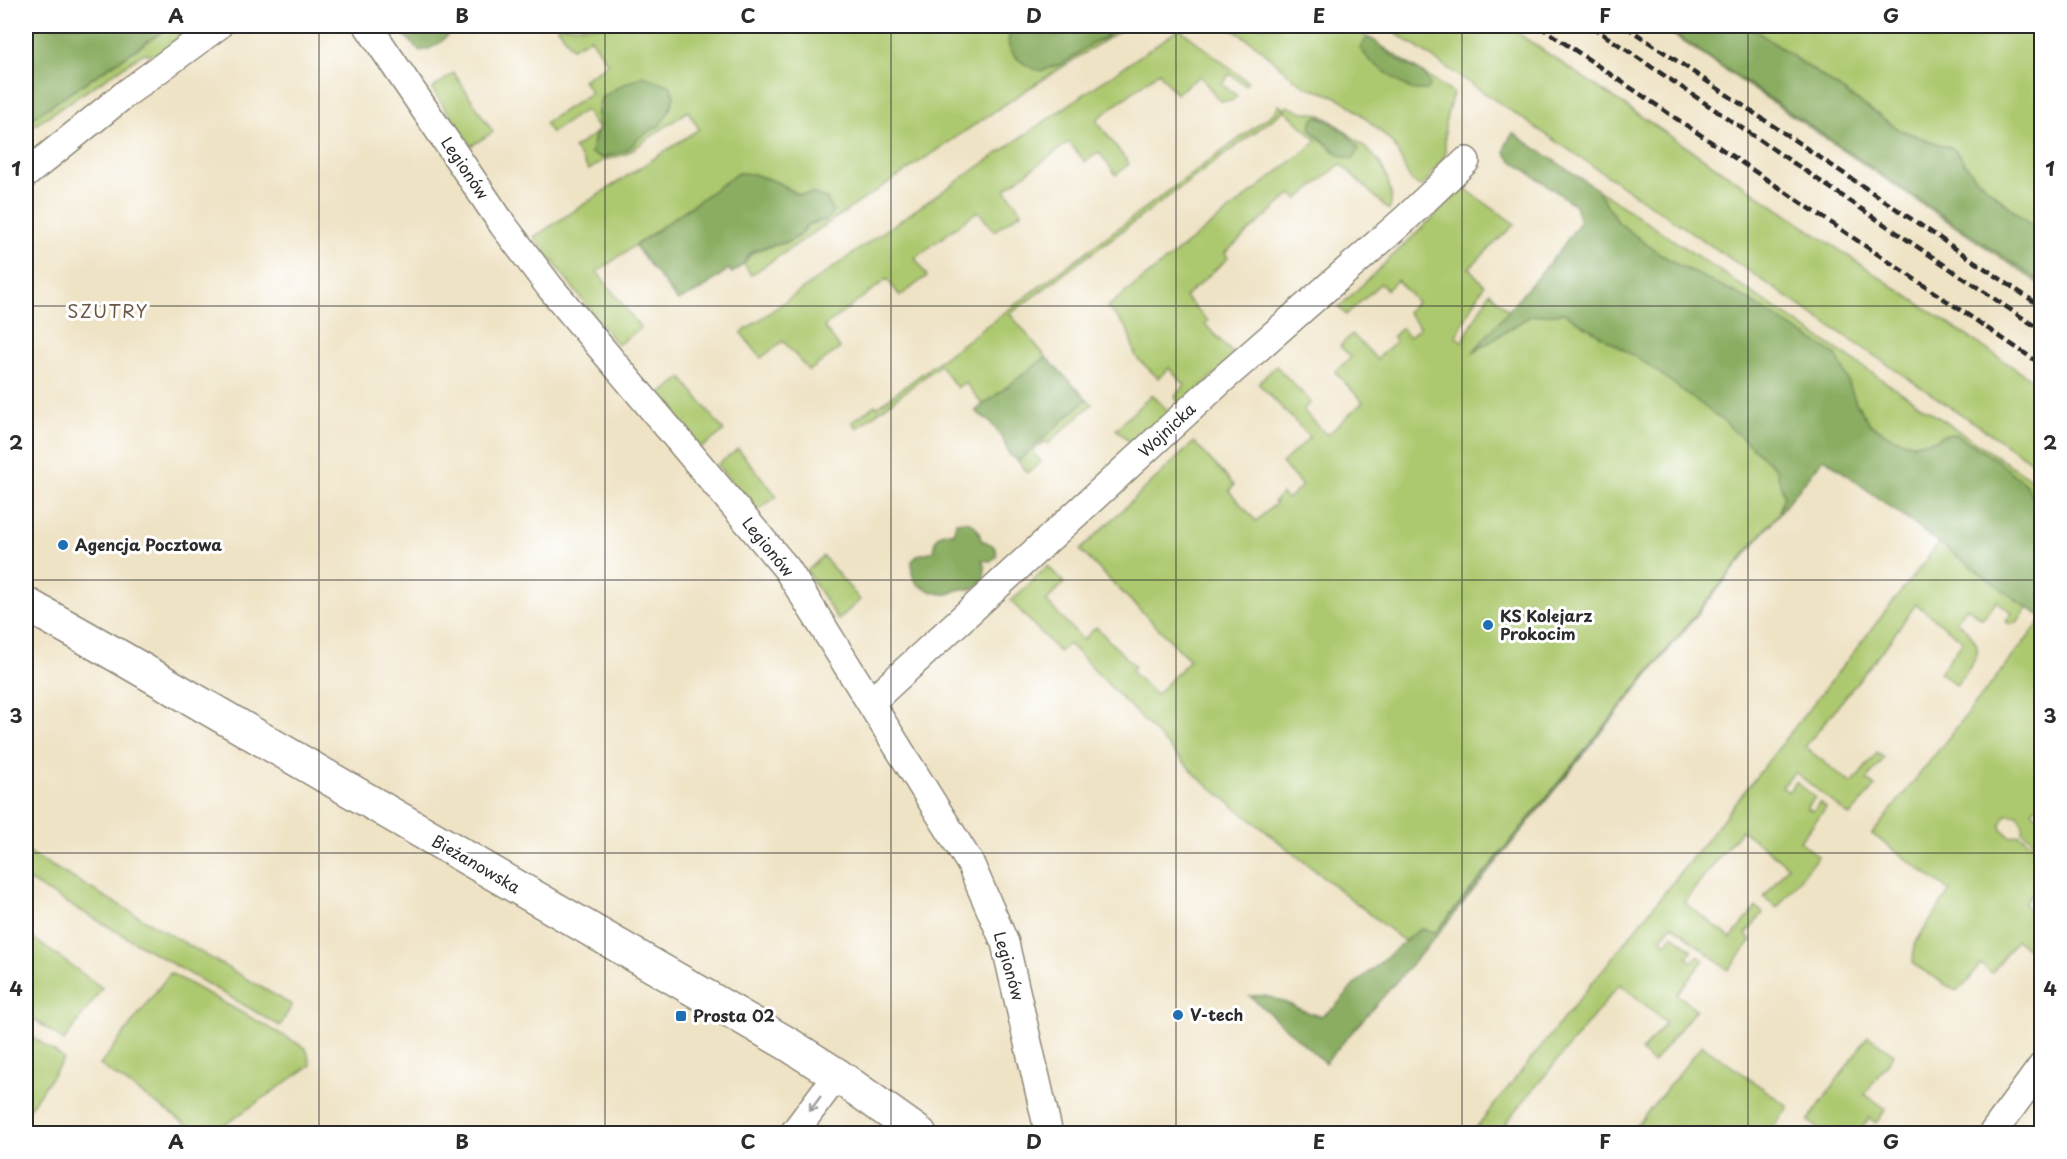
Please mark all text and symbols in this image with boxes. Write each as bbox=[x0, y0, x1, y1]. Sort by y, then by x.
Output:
text: A bbox=[168, 0, 184, 30]
text: B bbox=[455, 0, 469, 30]
text: C bbox=[740, 0, 756, 30]
text: D bbox=[1026, 0, 1042, 30]
text: E bbox=[1313, 0, 1325, 30]
text: F bbox=[1599, 0, 1611, 30]
text: G bbox=[1883, 0, 1899, 30]
street label: Legionów bbox=[436, 131, 496, 204]
text: 1 bbox=[11, 153, 21, 183]
text: 1 bbox=[2045, 153, 2055, 183]
district label: SZUTRY bbox=[67, 297, 149, 324]
street label: Wojnicka bbox=[1132, 396, 1200, 462]
text: 2 bbox=[9, 427, 23, 457]
text: 2 bbox=[2043, 427, 2057, 457]
street label: Legionów bbox=[737, 511, 801, 582]
place label: Agencja Pocztowa bbox=[75, 532, 222, 556]
marker: Agencja Pocztowa bbox=[56, 538, 70, 552]
place label: KS Kolejarz Prokocim bbox=[1500, 603, 1593, 645]
marker: KS Kolejarz Prokocim bbox=[1481, 618, 1495, 632]
text: 3 bbox=[9, 700, 23, 730]
text: 3 bbox=[2043, 700, 2057, 730]
street label: Bieżanowska bbox=[428, 828, 525, 898]
street label: Legionów bbox=[989, 928, 1031, 1004]
text: 4 bbox=[9, 973, 23, 1003]
text: 4 bbox=[2043, 973, 2057, 1003]
place label: V-tech bbox=[1190, 1002, 1243, 1026]
place label: Prosta 02 bbox=[693, 1003, 775, 1027]
marker: V-tech bbox=[1171, 1008, 1185, 1022]
marker: Prosta 02 bbox=[674, 1009, 688, 1023]
one-way arrow bbox=[809, 1096, 822, 1112]
text: A bbox=[168, 1126, 184, 1156]
text: B bbox=[455, 1126, 469, 1156]
text: C bbox=[740, 1126, 756, 1156]
text: D bbox=[1026, 1126, 1042, 1156]
text: E bbox=[1313, 1126, 1325, 1156]
text: F bbox=[1599, 1126, 1611, 1156]
text: G bbox=[1883, 1126, 1899, 1156]

